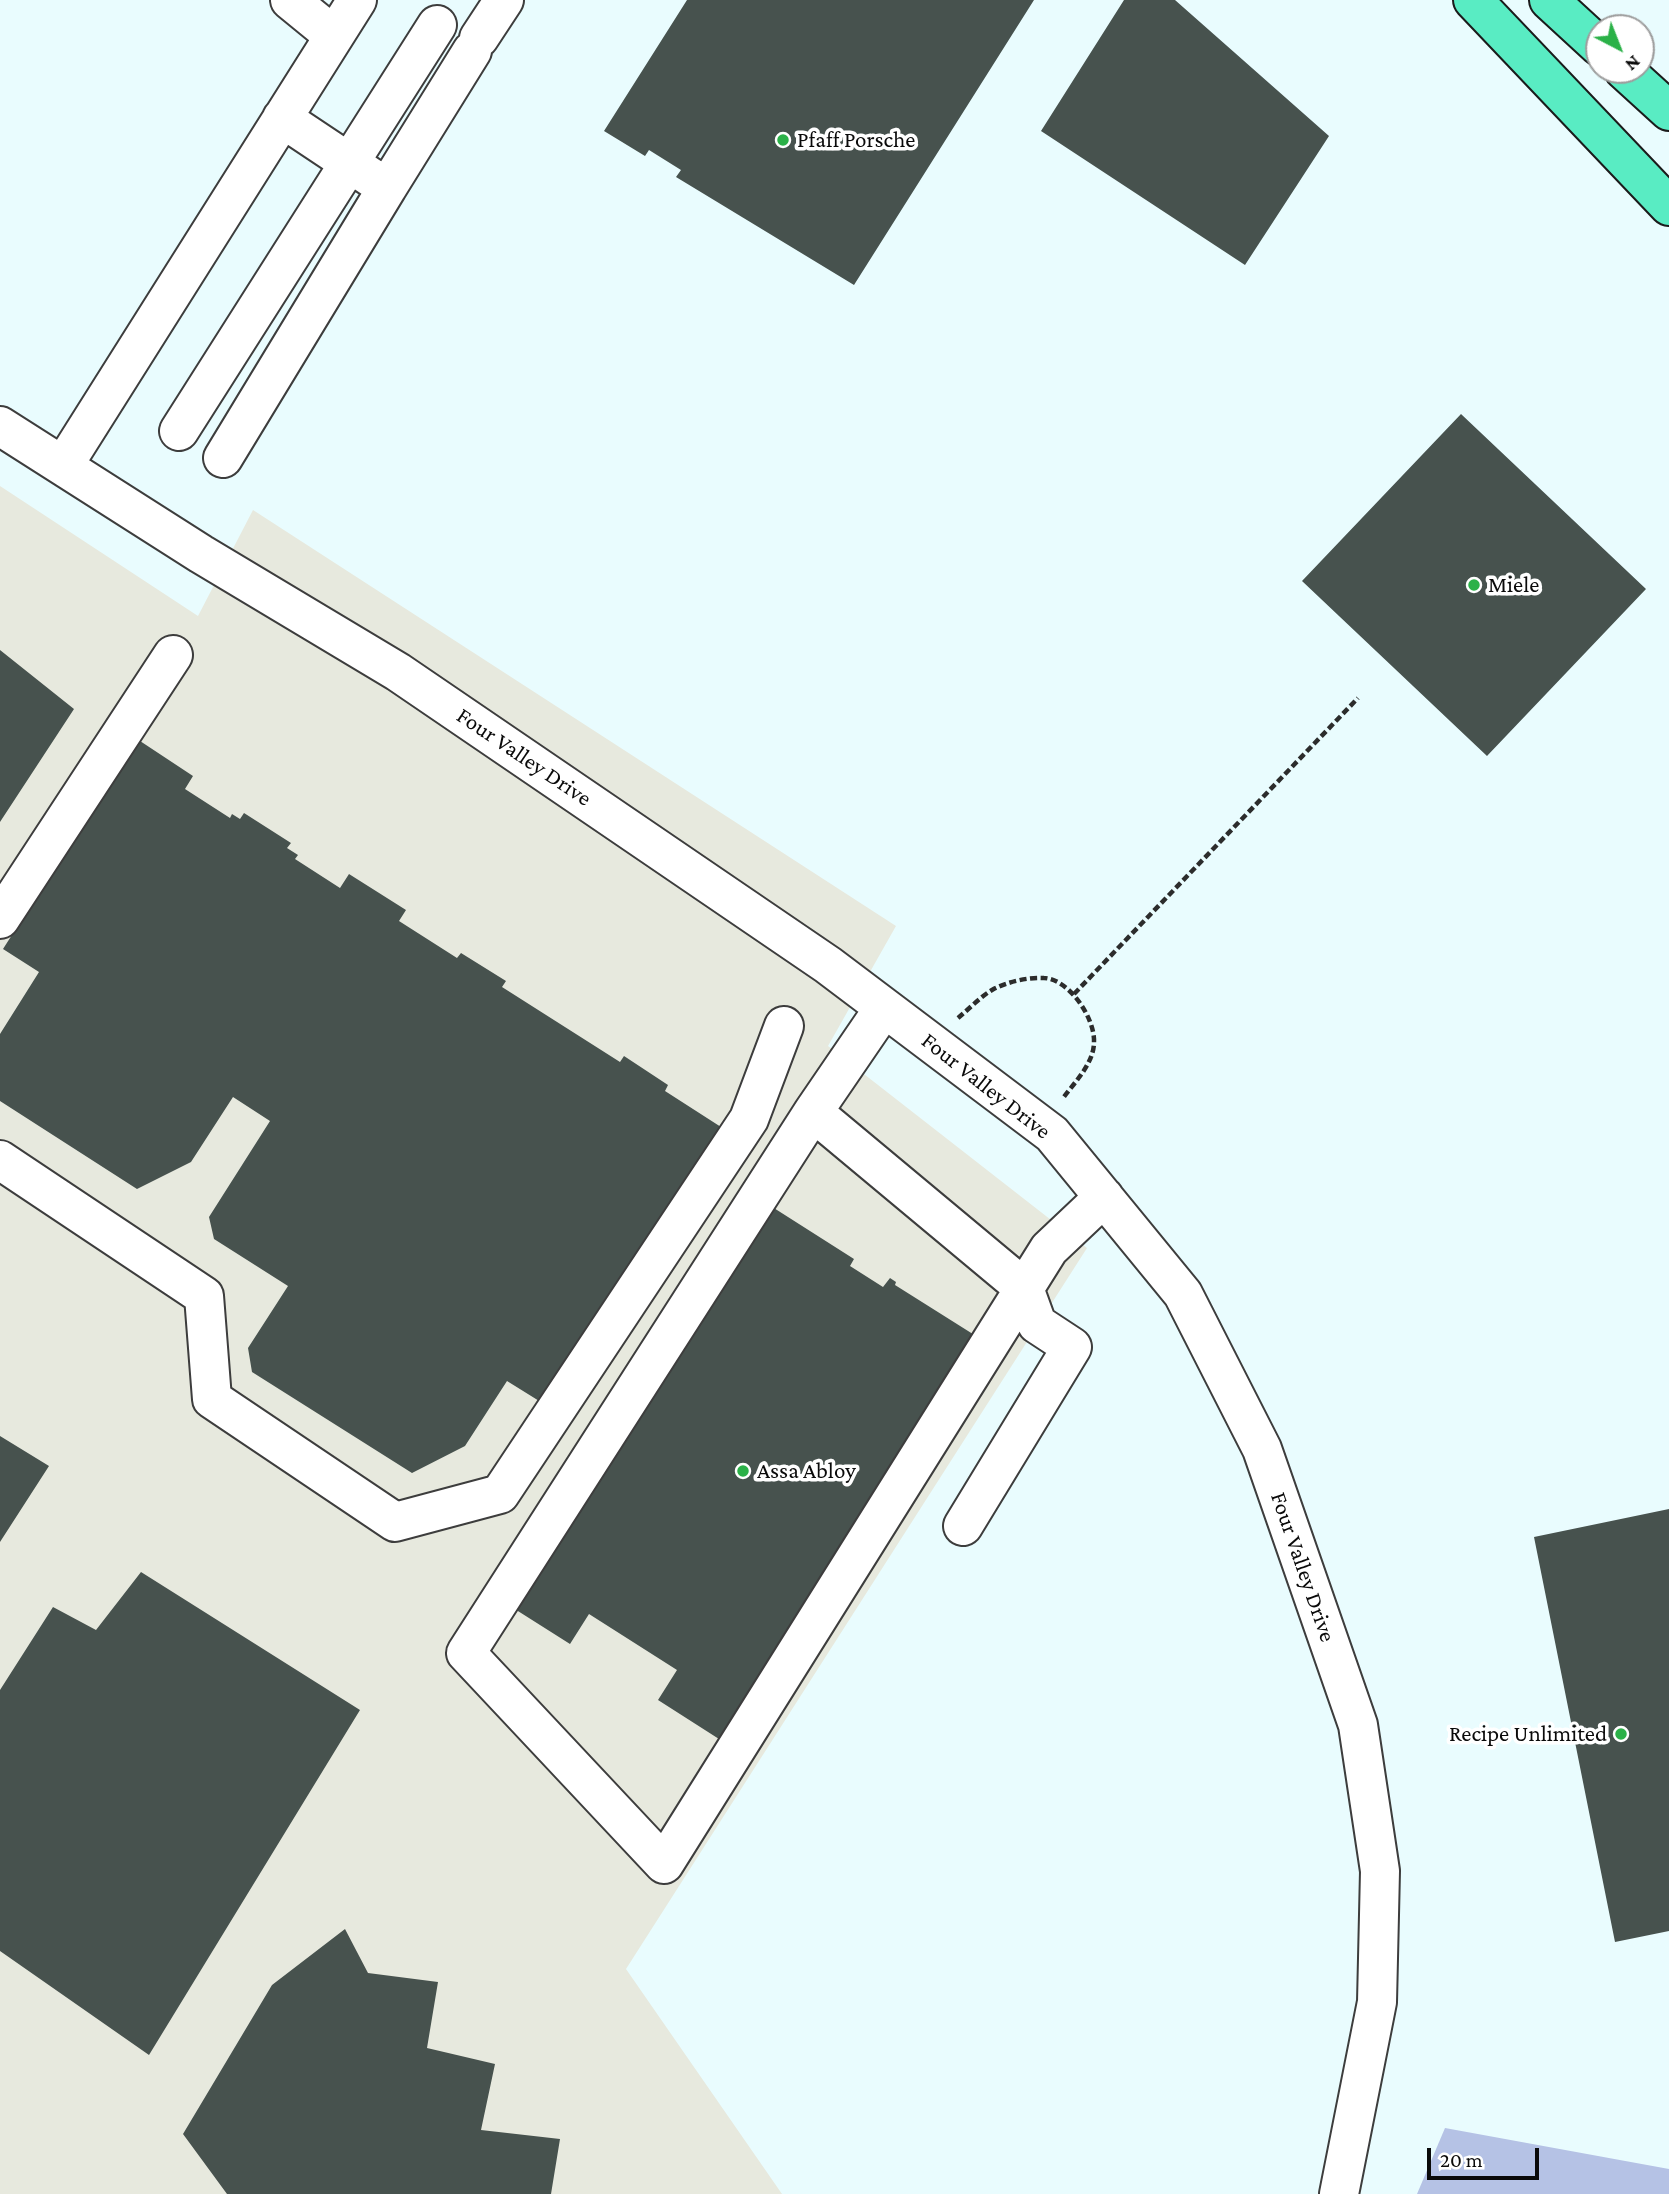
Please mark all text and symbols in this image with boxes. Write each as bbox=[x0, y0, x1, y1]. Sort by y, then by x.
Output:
north arrow bbox=[1585, 14, 1655, 84]
text: N bbox=[1621, 51, 1645, 76]
place label: Pfaff Porsche bbox=[797, 126, 915, 154]
marker: Pfaff Porsche bbox=[775, 132, 791, 148]
place label: Miele bbox=[1488, 571, 1539, 599]
marker: Miele bbox=[1466, 577, 1482, 593]
street label: Four Valley Drive bbox=[451, 702, 597, 812]
street label: Four Valley Drive bbox=[916, 1027, 1056, 1145]
place label: Assa Abloy bbox=[757, 1457, 856, 1485]
marker: Assa Abloy bbox=[735, 1463, 751, 1479]
street label: Four Valley Drive bbox=[1264, 1488, 1342, 1646]
place label: Recipe Unlimited bbox=[1449, 1720, 1607, 1748]
marker: Recipe Unlimited bbox=[1613, 1726, 1629, 1742]
scale bar bbox=[1431, 2134, 1543, 2178]
text: 20 m bbox=[1440, 2148, 1483, 2172]

